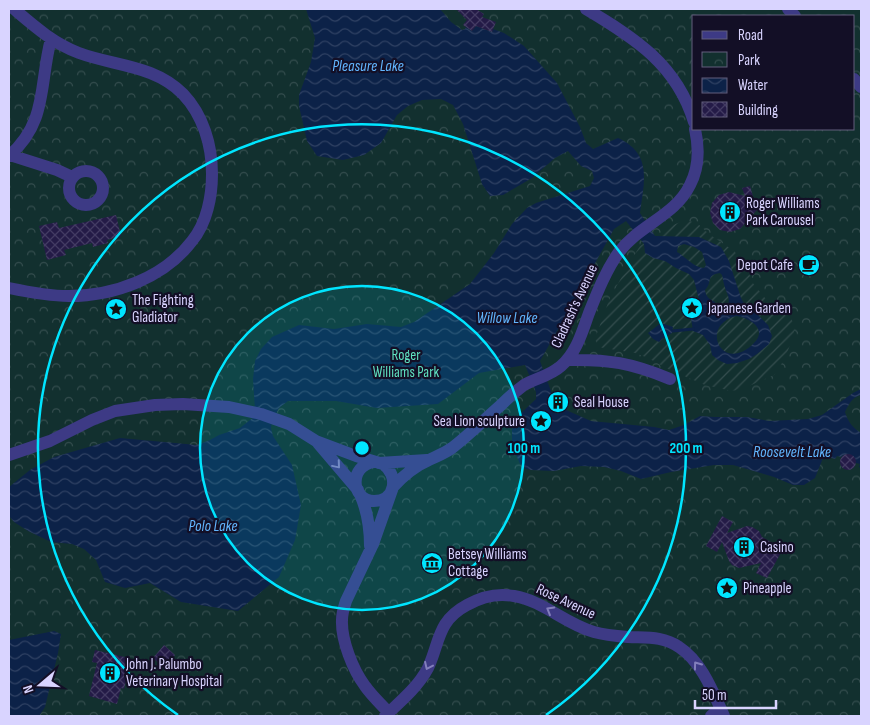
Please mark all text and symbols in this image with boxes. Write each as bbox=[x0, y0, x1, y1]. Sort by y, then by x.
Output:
legend bbox=[692, 15, 855, 130]
text: Road bbox=[738, 26, 763, 45]
text: Park bbox=[738, 51, 760, 70]
water label: Pleasure Lake bbox=[332, 57, 404, 76]
text: Water bbox=[738, 76, 769, 95]
text: Building bbox=[738, 101, 778, 120]
place label: Roger Williams Park Carousel bbox=[746, 194, 820, 230]
building icon: Roger Williams Park Carousel bbox=[718, 200, 742, 224]
cafe icon: Depot Cafe bbox=[797, 253, 821, 277]
place label: Depot Cafe bbox=[737, 256, 793, 275]
street label: Cladrash's Avenue bbox=[547, 261, 602, 351]
place label: The Fighting Gladiator bbox=[132, 291, 194, 327]
place icon: Japanese Garden bbox=[680, 296, 704, 320]
place icon: The Fighting Gladiator bbox=[104, 297, 128, 321]
place label: Japanese Garden bbox=[707, 299, 791, 318]
water label: Willow Lake bbox=[477, 309, 537, 328]
park label: Roger Williams Park bbox=[373, 346, 439, 382]
building icon: Seal House bbox=[546, 390, 570, 414]
place label: Seal House bbox=[574, 393, 629, 412]
place icon: Sea Lion sculpture bbox=[529, 409, 553, 433]
place label: Sea Lion sculpture bbox=[433, 412, 525, 431]
centre of rings bbox=[353, 439, 371, 457]
text: 100 m bbox=[508, 439, 540, 458]
text: 200 m bbox=[669, 439, 703, 458]
water label: Roosevelt Lake bbox=[753, 443, 831, 462]
one-way arrow bbox=[332, 460, 341, 469]
water label: Polo Lake bbox=[188, 517, 238, 536]
building icon: Casino bbox=[732, 535, 756, 559]
place label: Casino bbox=[760, 538, 794, 557]
place label: Betsey Williams Cottage bbox=[448, 545, 527, 581]
museum icon: Betsey Williams Cottage bbox=[420, 551, 444, 575]
place icon: Pineapple bbox=[715, 576, 739, 600]
street label: Rose Avenue bbox=[533, 579, 599, 623]
place label: Pineapple bbox=[743, 579, 792, 598]
one-way arrow bbox=[547, 606, 556, 616]
place label: John J. Palumbo Veterinary Hospital bbox=[125, 655, 222, 691]
north arrow bbox=[15, 660, 65, 710]
building icon: John J. Palumbo Veterinary Hospital bbox=[98, 661, 122, 685]
one-way arrow bbox=[424, 661, 434, 670]
one-way arrow bbox=[694, 661, 703, 671]
scale bar bbox=[695, 678, 776, 710]
text: N bbox=[19, 683, 37, 695]
text: 50 m bbox=[702, 686, 727, 705]

